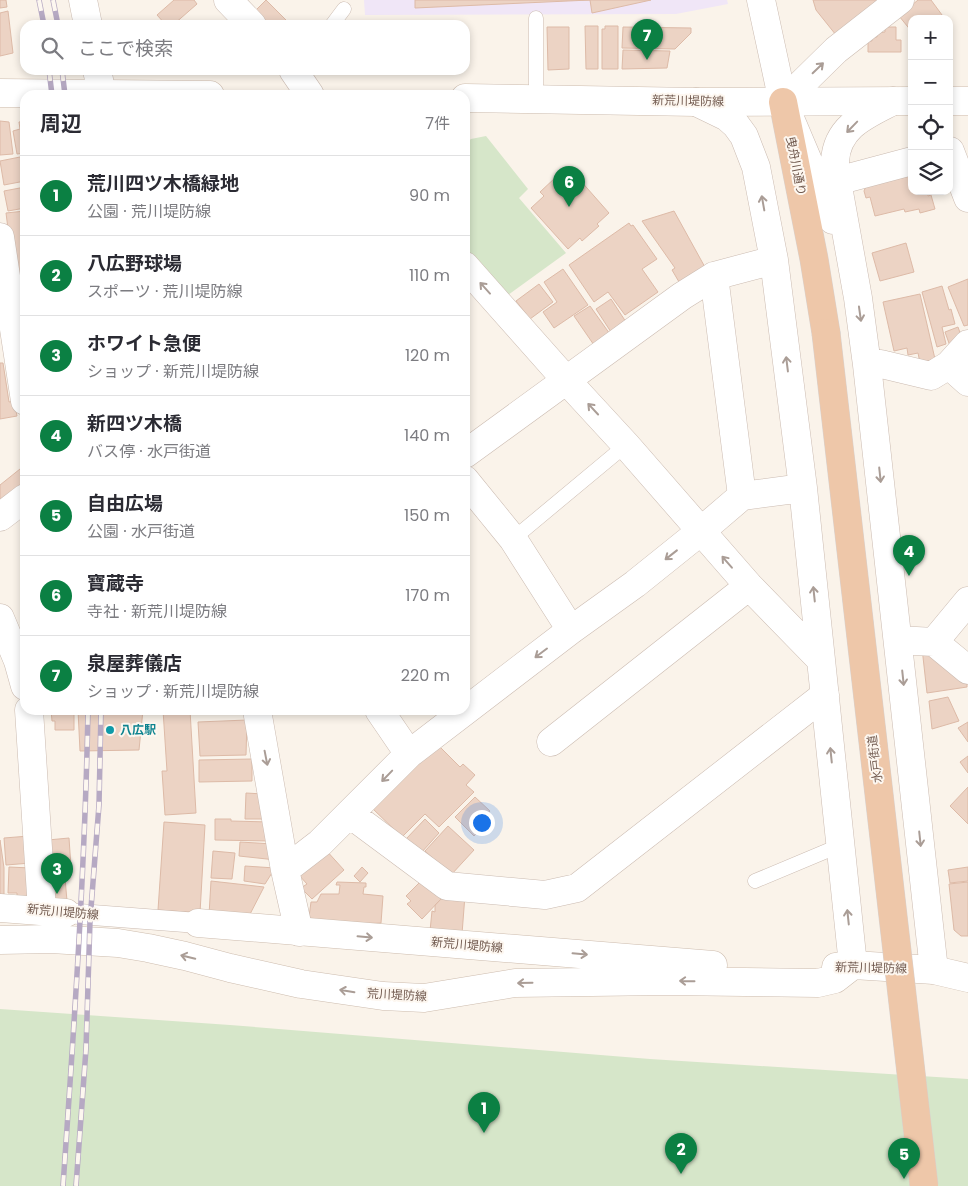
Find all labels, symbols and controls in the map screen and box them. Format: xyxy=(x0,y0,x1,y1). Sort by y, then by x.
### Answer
map controls xyxy=(908,15,953,195)
button: + xyxy=(908,15,953,60)
pin: 7 xyxy=(631,19,663,60)
search box xyxy=(20,20,470,75)
icon: search xyxy=(38,34,66,62)
text: ここで検索 xyxy=(78,35,173,62)
button: − xyxy=(908,60,953,105)
one-way arrow xyxy=(812,62,824,74)
street label: 新荒川堤防線 xyxy=(652,91,724,110)
button: locate xyxy=(908,105,953,150)
text: 周辺 xyxy=(40,109,82,138)
text: 7件 xyxy=(425,112,450,135)
one-way arrow xyxy=(846,120,858,133)
street label: 曳舟川通り xyxy=(782,135,811,197)
button: layers xyxy=(908,150,953,195)
pin: 6 xyxy=(553,166,585,207)
text: 荒川四ツ木橋緑地 xyxy=(87,170,239,197)
text: 1 xyxy=(53,184,59,207)
text: 90 m xyxy=(409,184,450,207)
one-way arrow xyxy=(758,196,767,212)
text: 公園 · 荒川堤防線 xyxy=(87,200,211,223)
text: 八広野球場 xyxy=(87,250,182,277)
text: 2 xyxy=(51,264,61,287)
text: 110 m xyxy=(409,264,450,287)
text: スポーツ · 荒川堤防線 xyxy=(87,280,243,303)
one-way arrow xyxy=(479,282,491,295)
one-way arrow xyxy=(855,305,865,321)
text: ホワイト急便 xyxy=(87,330,201,357)
text: 3 xyxy=(51,344,61,367)
text: 120 m xyxy=(405,344,450,367)
one-way arrow xyxy=(782,356,792,372)
text: ショップ · 新荒川堤防線 xyxy=(87,360,259,383)
one-way arrow xyxy=(587,403,599,416)
text: 新四ツ木橋 xyxy=(87,410,182,437)
text: 4 xyxy=(51,424,61,447)
text: 140 m xyxy=(404,424,450,447)
text: バス停 · 水戸街道 xyxy=(87,440,211,463)
one-way arrow xyxy=(875,467,885,483)
text: 自由広場 xyxy=(87,490,163,517)
text: 5 xyxy=(51,504,61,527)
text: 150 m xyxy=(404,504,450,527)
text: 公園 · 水戸街道 xyxy=(87,520,195,543)
pin: 4 xyxy=(893,535,925,576)
one-way arrow xyxy=(665,550,678,561)
one-way arrow xyxy=(722,555,733,568)
text: 寶蔵寺 xyxy=(87,570,144,597)
text: 6 xyxy=(51,584,61,607)
text: 170 m xyxy=(405,584,450,607)
one-way arrow xyxy=(809,586,819,602)
text: 寺社 · 新荒川堤防線 xyxy=(87,600,227,623)
one-way arrow xyxy=(535,647,548,658)
text: 泉屋葬儀店 xyxy=(87,650,182,677)
text: 7 xyxy=(52,664,60,687)
text: 220 m xyxy=(401,664,450,687)
one-way arrow xyxy=(898,669,907,685)
text: ショップ · 新荒川堤防線 xyxy=(87,680,259,703)
place label: 八広駅 xyxy=(120,721,156,738)
marker: 八広駅 xyxy=(104,724,116,736)
street label: 水戸街道 xyxy=(863,734,886,784)
one-way arrow xyxy=(826,747,836,763)
one-way arrow xyxy=(261,749,271,765)
one-way arrow xyxy=(381,770,393,782)
your location xyxy=(469,810,495,836)
one-way arrow xyxy=(915,831,925,847)
pin: 3 xyxy=(41,853,73,894)
street label: 新荒川堤防線 xyxy=(26,900,100,923)
one-way arrow xyxy=(843,909,853,925)
one-way arrow xyxy=(357,932,373,942)
street label: 新荒川堤防線 xyxy=(430,933,504,956)
one-way arrow xyxy=(571,949,587,959)
one-way arrow xyxy=(180,951,196,961)
street label: 新荒川堤防線 xyxy=(835,958,907,977)
one-way arrow xyxy=(680,976,696,986)
one-way arrow xyxy=(517,978,534,988)
street label: 荒川堤防線 xyxy=(367,984,427,1005)
one-way arrow xyxy=(339,985,355,995)
pin: 1 xyxy=(468,1092,500,1133)
pin: 2 xyxy=(665,1133,697,1174)
pin: 5 xyxy=(888,1138,920,1179)

